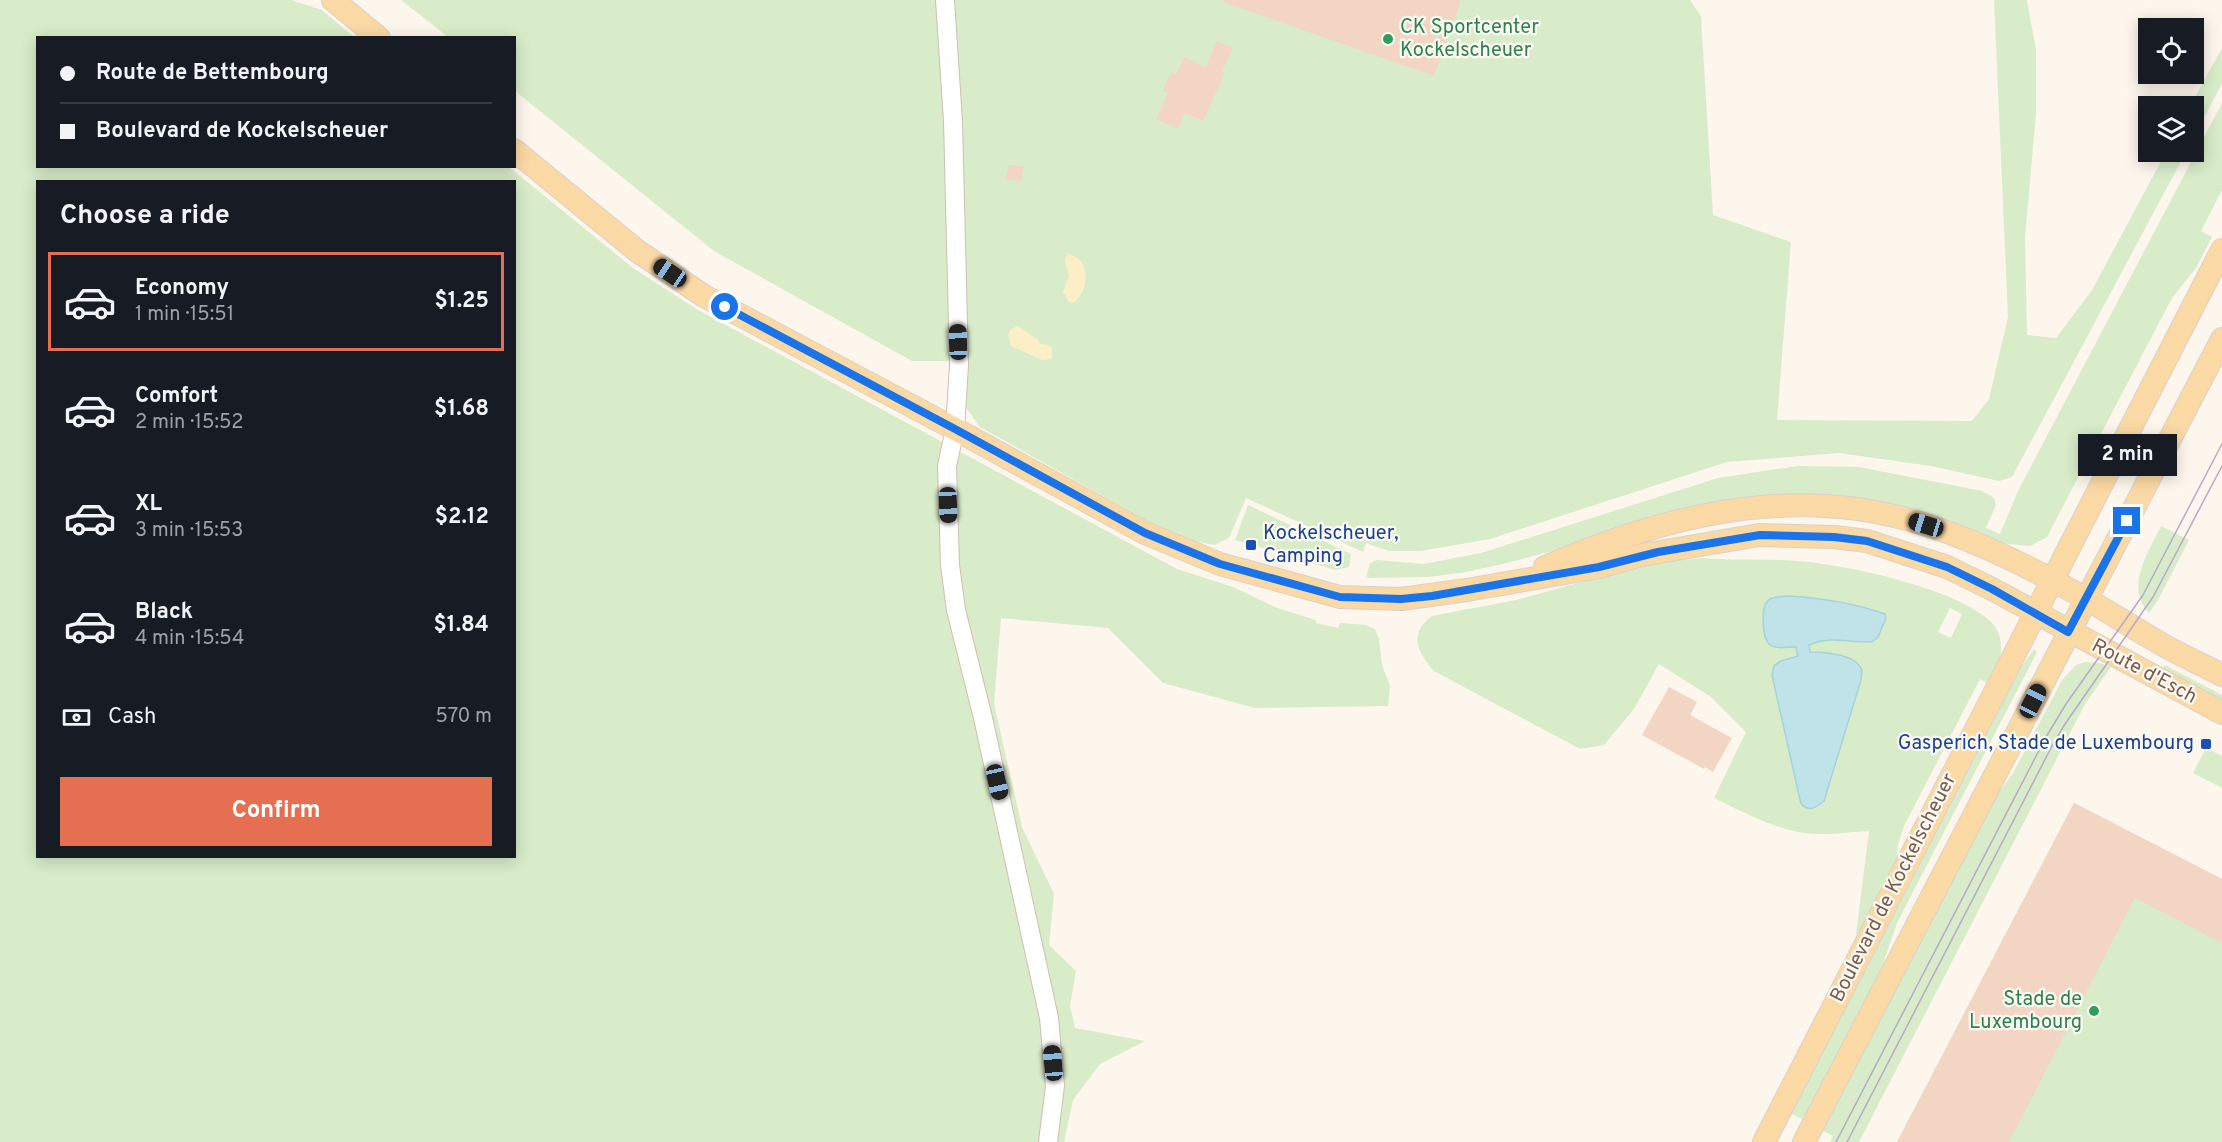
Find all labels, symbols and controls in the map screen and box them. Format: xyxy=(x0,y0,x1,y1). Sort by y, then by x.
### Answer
place label: CK Sportcenter Kockelscheuer xyxy=(1400,15,1539,64)
map controls xyxy=(2138,18,2204,162)
button: locate xyxy=(2138,18,2204,84)
marker: CK Sportcenter Kockelscheuer xyxy=(1381,32,1395,46)
text: Route de Bettembourg xyxy=(96,60,329,87)
button: layers xyxy=(2138,96,2204,162)
text: Boulevard de Kockelscheuer xyxy=(96,118,388,145)
text: Choose a ride xyxy=(60,199,230,233)
car xyxy=(650,255,690,291)
icon: car xyxy=(63,275,117,329)
text: Economy xyxy=(135,275,229,302)
text: $1.25 xyxy=(435,288,489,315)
route start xyxy=(711,293,738,320)
text: 1 min · 15:51 xyxy=(135,302,234,328)
car xyxy=(948,324,968,360)
icon: car xyxy=(63,383,117,437)
text: Comfort xyxy=(135,383,218,410)
text: $1.68 xyxy=(434,396,489,423)
text: 2 min · 15:52 xyxy=(135,410,244,436)
callout: 2 min xyxy=(2078,434,2176,476)
text: 2 min xyxy=(2101,442,2154,468)
car xyxy=(938,487,958,523)
icon: car xyxy=(63,491,117,545)
text: XL xyxy=(135,491,162,518)
text: $2.12 xyxy=(435,504,489,531)
route end xyxy=(2113,507,2140,534)
car xyxy=(1906,511,1946,539)
text: 3 min · 15:53 xyxy=(135,518,243,544)
place label: Kockelscheuer, Camping xyxy=(1263,521,1399,570)
marker: Kockelscheuer, Camping xyxy=(1244,538,1258,552)
icon: car xyxy=(63,599,117,653)
text: Black xyxy=(135,599,193,626)
text: $1.84 xyxy=(433,612,489,639)
text: 4 min · 15:54 xyxy=(135,626,244,652)
street label: Route d'Esch xyxy=(2087,633,2201,711)
car xyxy=(2017,681,2049,721)
icon: cash xyxy=(60,701,93,734)
text: Cash xyxy=(108,704,157,731)
text: 570 m xyxy=(435,704,492,730)
place label: Gasperich, Stade de Luxembourg xyxy=(1898,731,2194,757)
marker: Gasperich, Stade de Luxembourg xyxy=(2199,737,2213,751)
car xyxy=(984,762,1010,802)
street label: Boulevard de Kockelscheuer xyxy=(1825,769,1963,1007)
button: Confirm xyxy=(60,777,492,846)
place label: Stade de Luxembourg xyxy=(1969,987,2082,1036)
marker: Stade de Luxembourg xyxy=(2087,1004,2101,1018)
car xyxy=(1042,1044,1064,1082)

